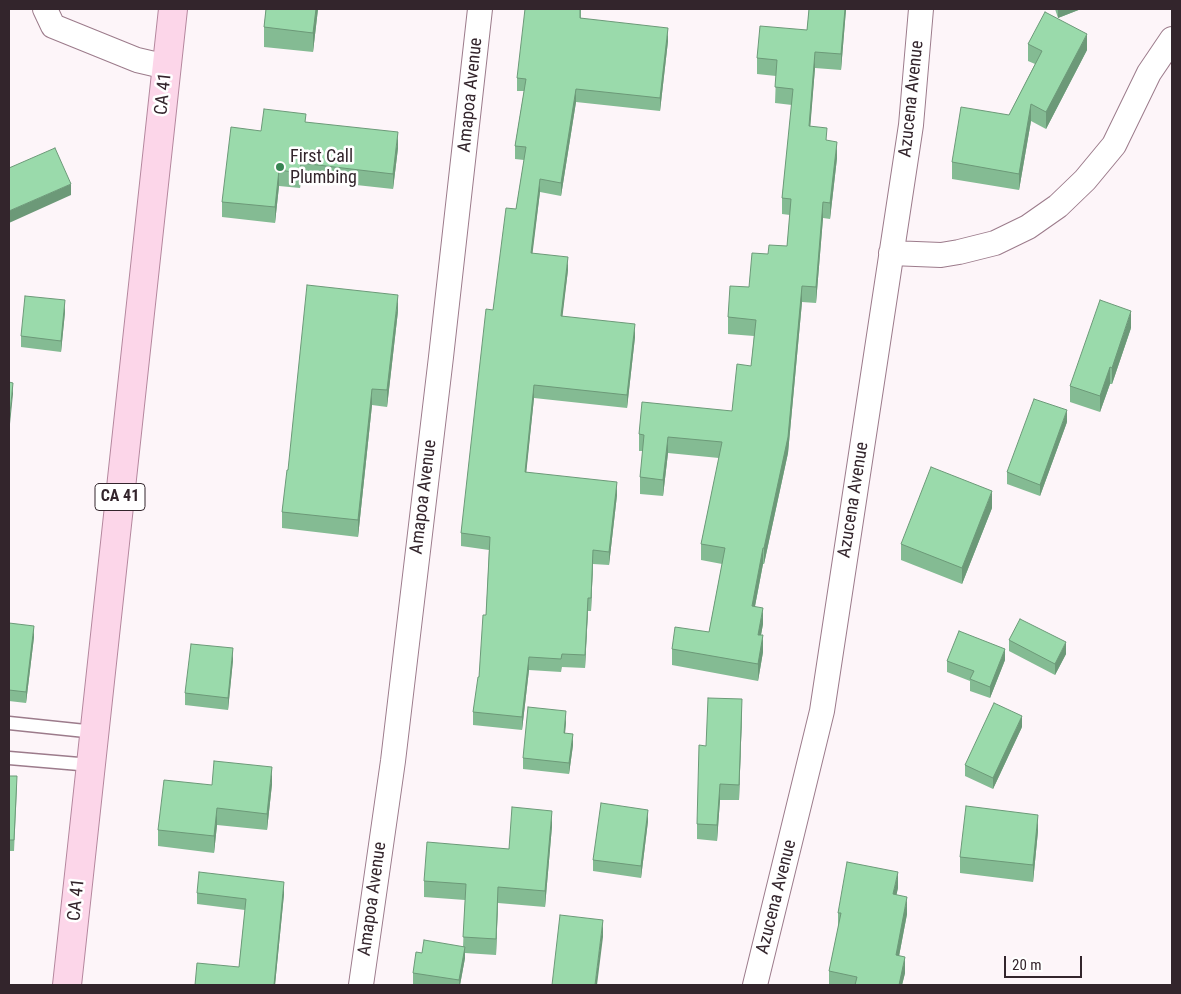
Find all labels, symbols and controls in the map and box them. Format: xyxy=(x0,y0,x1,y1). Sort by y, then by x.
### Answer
street label: Amapoa Avenue xyxy=(454,37,488,153)
street label: Azucena Avenue xyxy=(895,40,929,158)
street label: CA 41 xyxy=(151,72,177,116)
place label: First Call Plumbing xyxy=(290,146,357,188)
marker: First Call Plumbing xyxy=(274,161,286,173)
street label: Amapoa Avenue xyxy=(406,439,442,555)
street label: Azucena Avenue xyxy=(834,440,874,560)
road number: CA 41 xyxy=(95,484,145,511)
street label: Azucena Avenue xyxy=(752,838,802,956)
street label: Amapoa Avenue xyxy=(354,841,392,957)
street label: CA 41 xyxy=(64,878,90,922)
scale bar xyxy=(1006,946,1084,978)
text: 20 m xyxy=(1012,956,1042,974)

